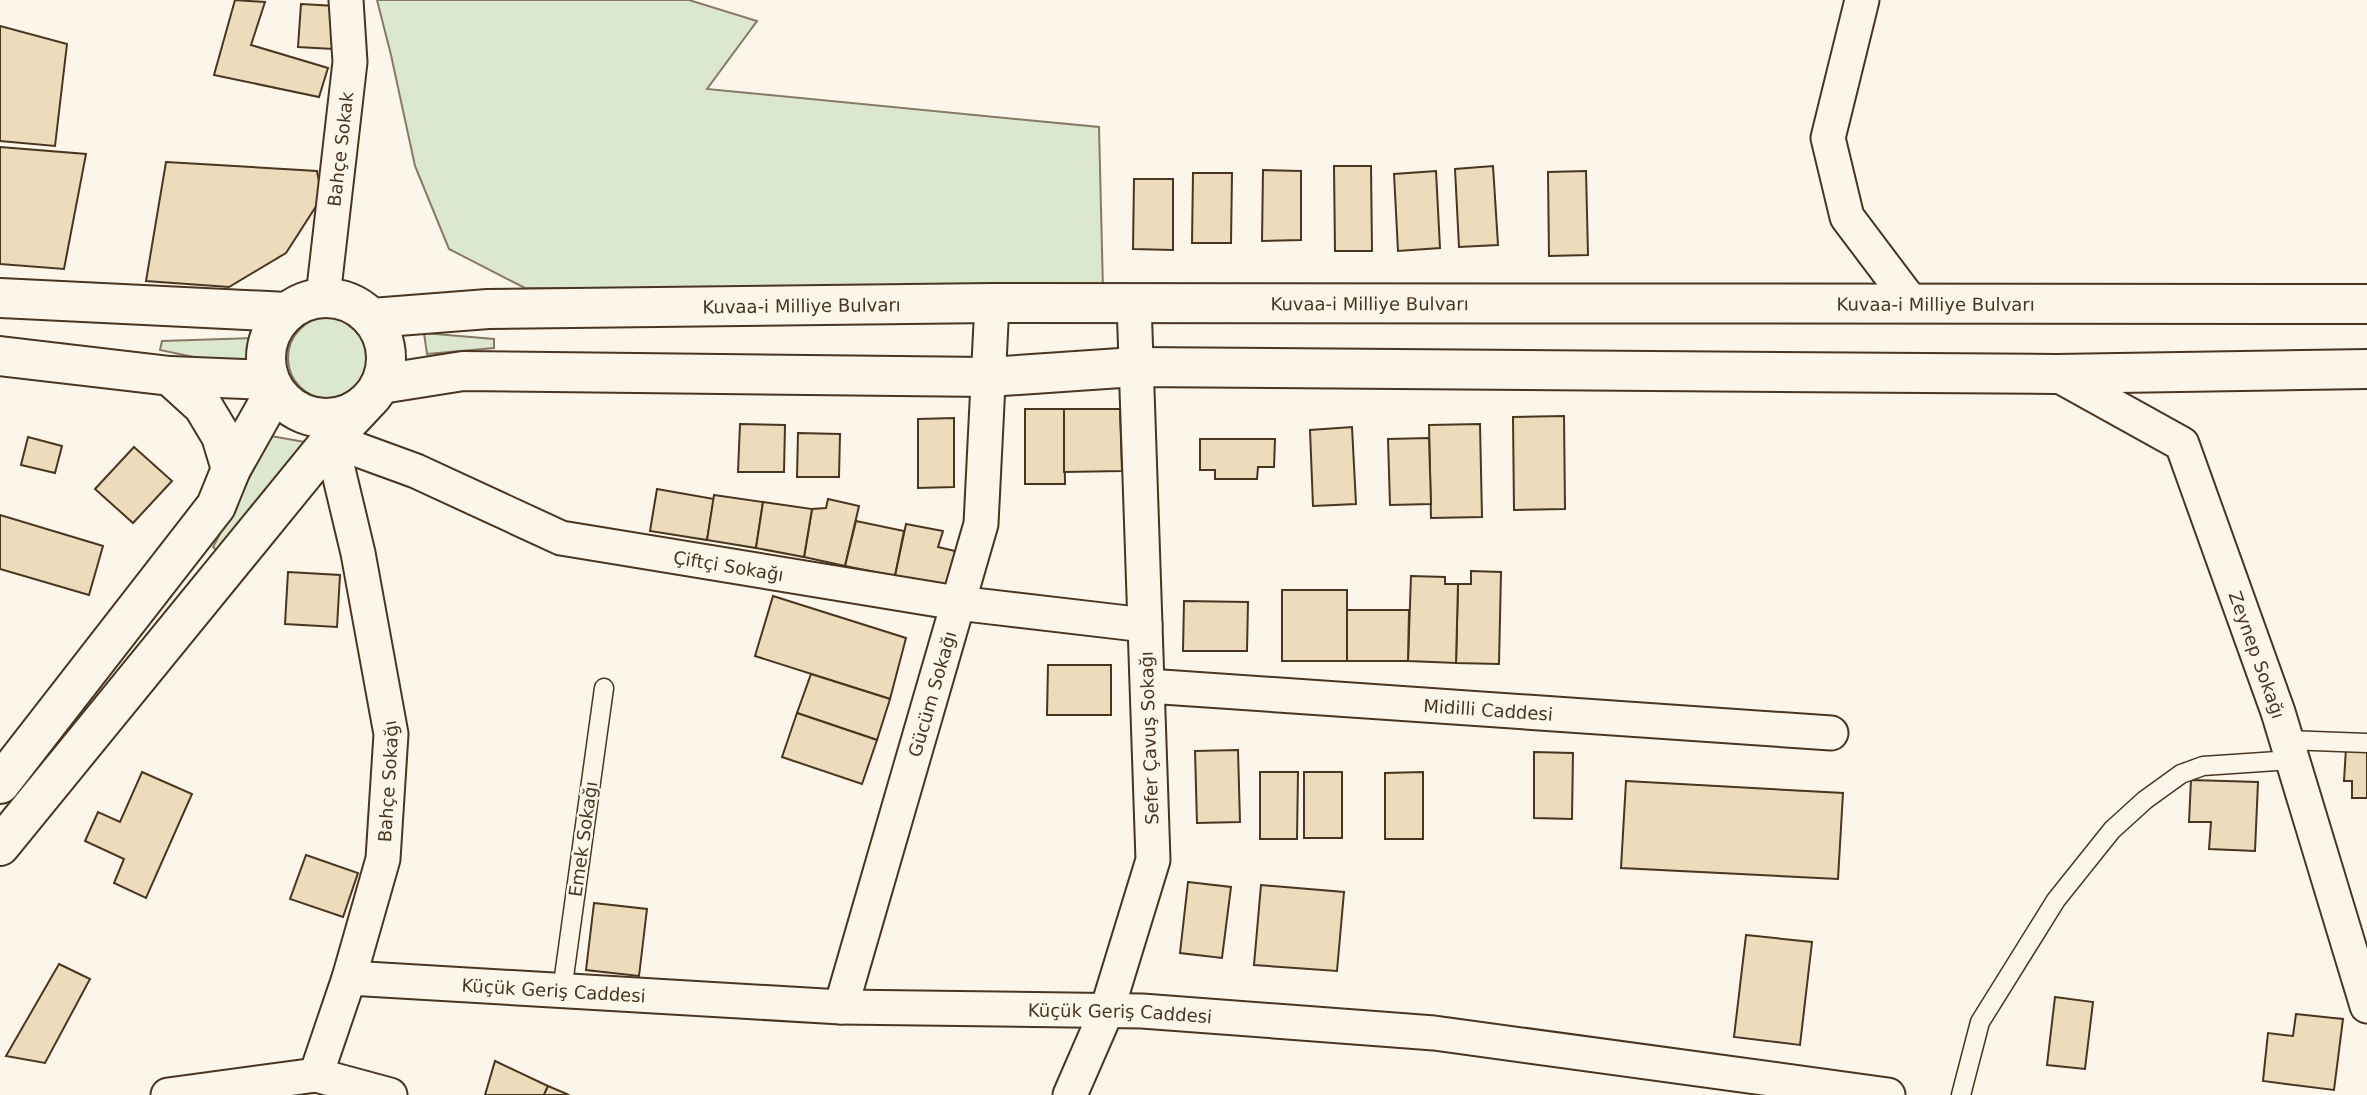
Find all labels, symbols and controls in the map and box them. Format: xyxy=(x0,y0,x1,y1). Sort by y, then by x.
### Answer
street label: Bahçe Sokak xyxy=(323,90,357,208)
street label: Kuvaa-i Milliye Bulvarı xyxy=(1270,293,1469,314)
street label: Kuvaa-i Milliye Bulvarı xyxy=(1836,293,2035,314)
street label: Kuvaa-i Milliye Bulvarı xyxy=(702,294,901,317)
street label: Çiftçi Sokağı xyxy=(672,546,785,585)
street label: Zeynep Sokağı xyxy=(2225,588,2290,721)
street label: Gücüm Sokağı xyxy=(904,629,960,759)
street label: Sefer Çavuş Sokağı xyxy=(1135,651,1163,825)
street label: Midilli Caddesi xyxy=(1423,694,1554,724)
street label: Bahçe Sokağı xyxy=(374,719,402,843)
street label: Emek Sokağı xyxy=(565,780,601,898)
street label: Küçük Geriş Caddesi xyxy=(461,974,646,1006)
street label: Küçük Geriş Caddesi xyxy=(1028,999,1213,1027)

